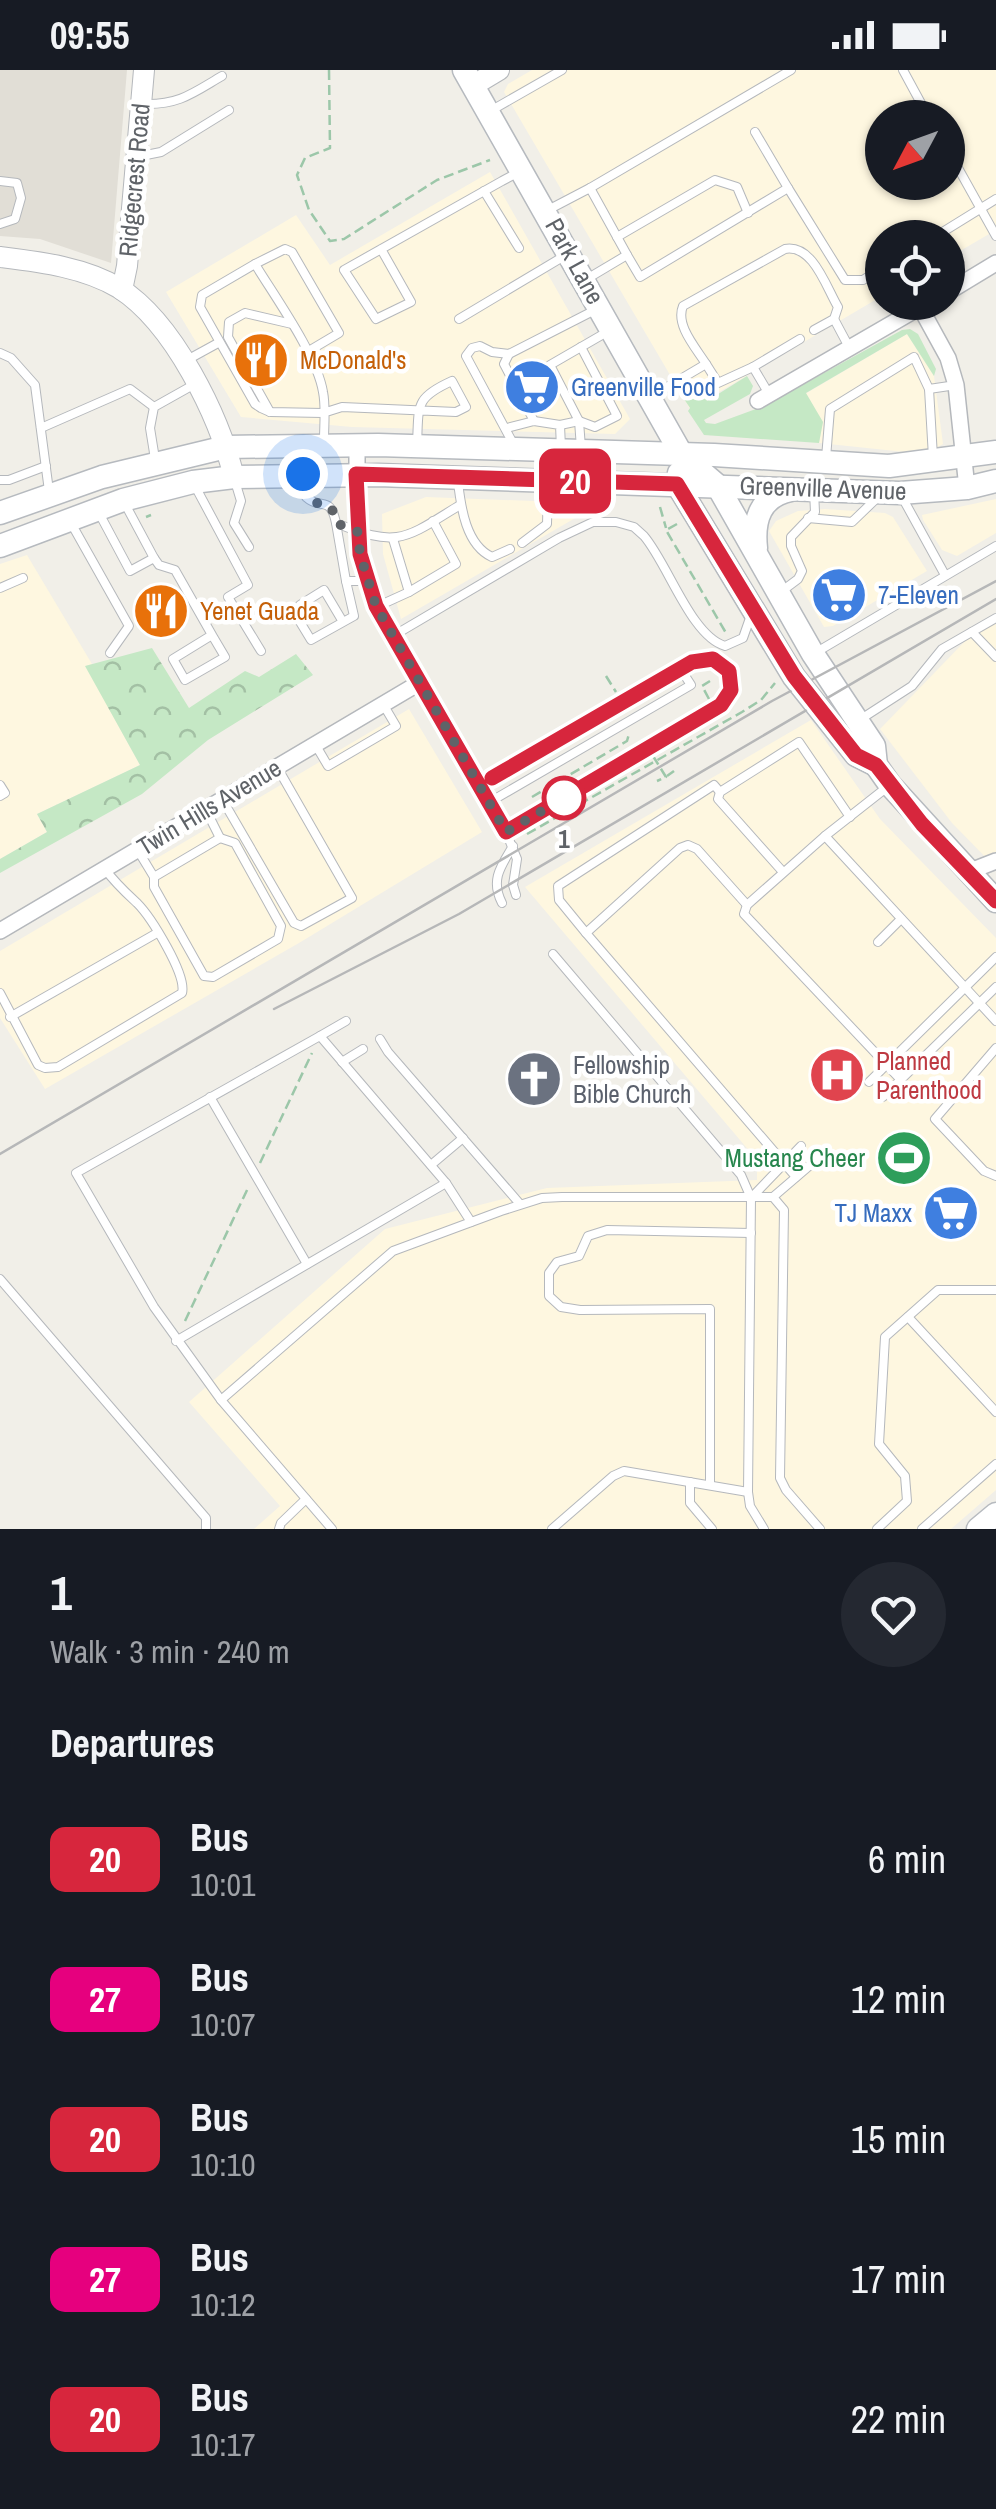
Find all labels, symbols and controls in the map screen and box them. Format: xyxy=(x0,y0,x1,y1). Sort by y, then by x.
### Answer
text: 09:55 xyxy=(50,10,130,61)
north arrow xyxy=(865,100,965,200)
map controls xyxy=(865,100,965,320)
street label: Ridgecrest Road xyxy=(110,102,158,258)
street label: Park Lane xyxy=(537,212,613,310)
button: locate xyxy=(865,220,965,320)
restaurant icon: McDonald's xyxy=(231,330,291,390)
place label: McDonald's xyxy=(300,343,406,377)
supermarket icon: Greenville Food xyxy=(502,357,562,417)
place label: Greenville Food xyxy=(571,370,716,404)
line badge: 20 xyxy=(530,448,620,514)
your location xyxy=(278,449,328,499)
text: 20 xyxy=(559,458,591,505)
street label: Greenville Avenue xyxy=(739,468,907,508)
supermarket icon: 7-Eleven xyxy=(809,565,869,625)
place label: 7-Eleven xyxy=(878,578,959,612)
restaurant icon: Yenet Guada xyxy=(131,581,191,641)
place label: Yenet Guada xyxy=(200,594,320,628)
street label: Twin Hills Avenue xyxy=(131,751,287,863)
marker: 1 xyxy=(543,777,585,819)
place label: 1 xyxy=(558,822,570,856)
place label: Planned Parenthood xyxy=(876,1044,982,1107)
hospital icon: Planned Parenthood xyxy=(807,1045,867,1105)
place label: Fellowship Bible Church xyxy=(573,1048,692,1111)
church icon: Fellowship Bible Church xyxy=(504,1049,564,1109)
sports icon: Mustang Cheer xyxy=(874,1128,934,1188)
place label: Mustang Cheer xyxy=(725,1141,865,1175)
supermarket icon: TJ Maxx xyxy=(921,1183,981,1243)
place label: TJ Maxx xyxy=(835,1196,913,1230)
text: 1 xyxy=(50,1560,72,1625)
button: heart xyxy=(841,1562,946,1667)
text: Walk · 3 min · 240 m xyxy=(50,1630,290,1673)
text: Departures xyxy=(50,1718,215,1769)
text: Bus xyxy=(190,1812,249,1863)
text: 6 min xyxy=(868,1834,946,1885)
text: 20 xyxy=(89,1836,121,1883)
text: 10:01 xyxy=(190,1863,256,1906)
text: Bus xyxy=(190,1952,249,2003)
text: 12 min xyxy=(851,1974,946,2025)
text: 27 xyxy=(89,1976,121,2023)
text: 10:07 xyxy=(190,2003,256,2046)
text: Bus xyxy=(190,2092,249,2143)
text: 15 min xyxy=(851,2114,946,2165)
text: 20 xyxy=(89,2116,121,2163)
text: 10:10 xyxy=(190,2143,256,2186)
text: Bus xyxy=(190,2232,249,2283)
text: 17 min xyxy=(851,2254,946,2305)
text: 27 xyxy=(89,2256,121,2303)
text: 10:12 xyxy=(190,2283,256,2326)
text: Bus xyxy=(190,2372,249,2423)
text: 22 min xyxy=(851,2394,946,2445)
text: 20 xyxy=(89,2396,121,2443)
text: 10:17 xyxy=(190,2423,256,2466)

